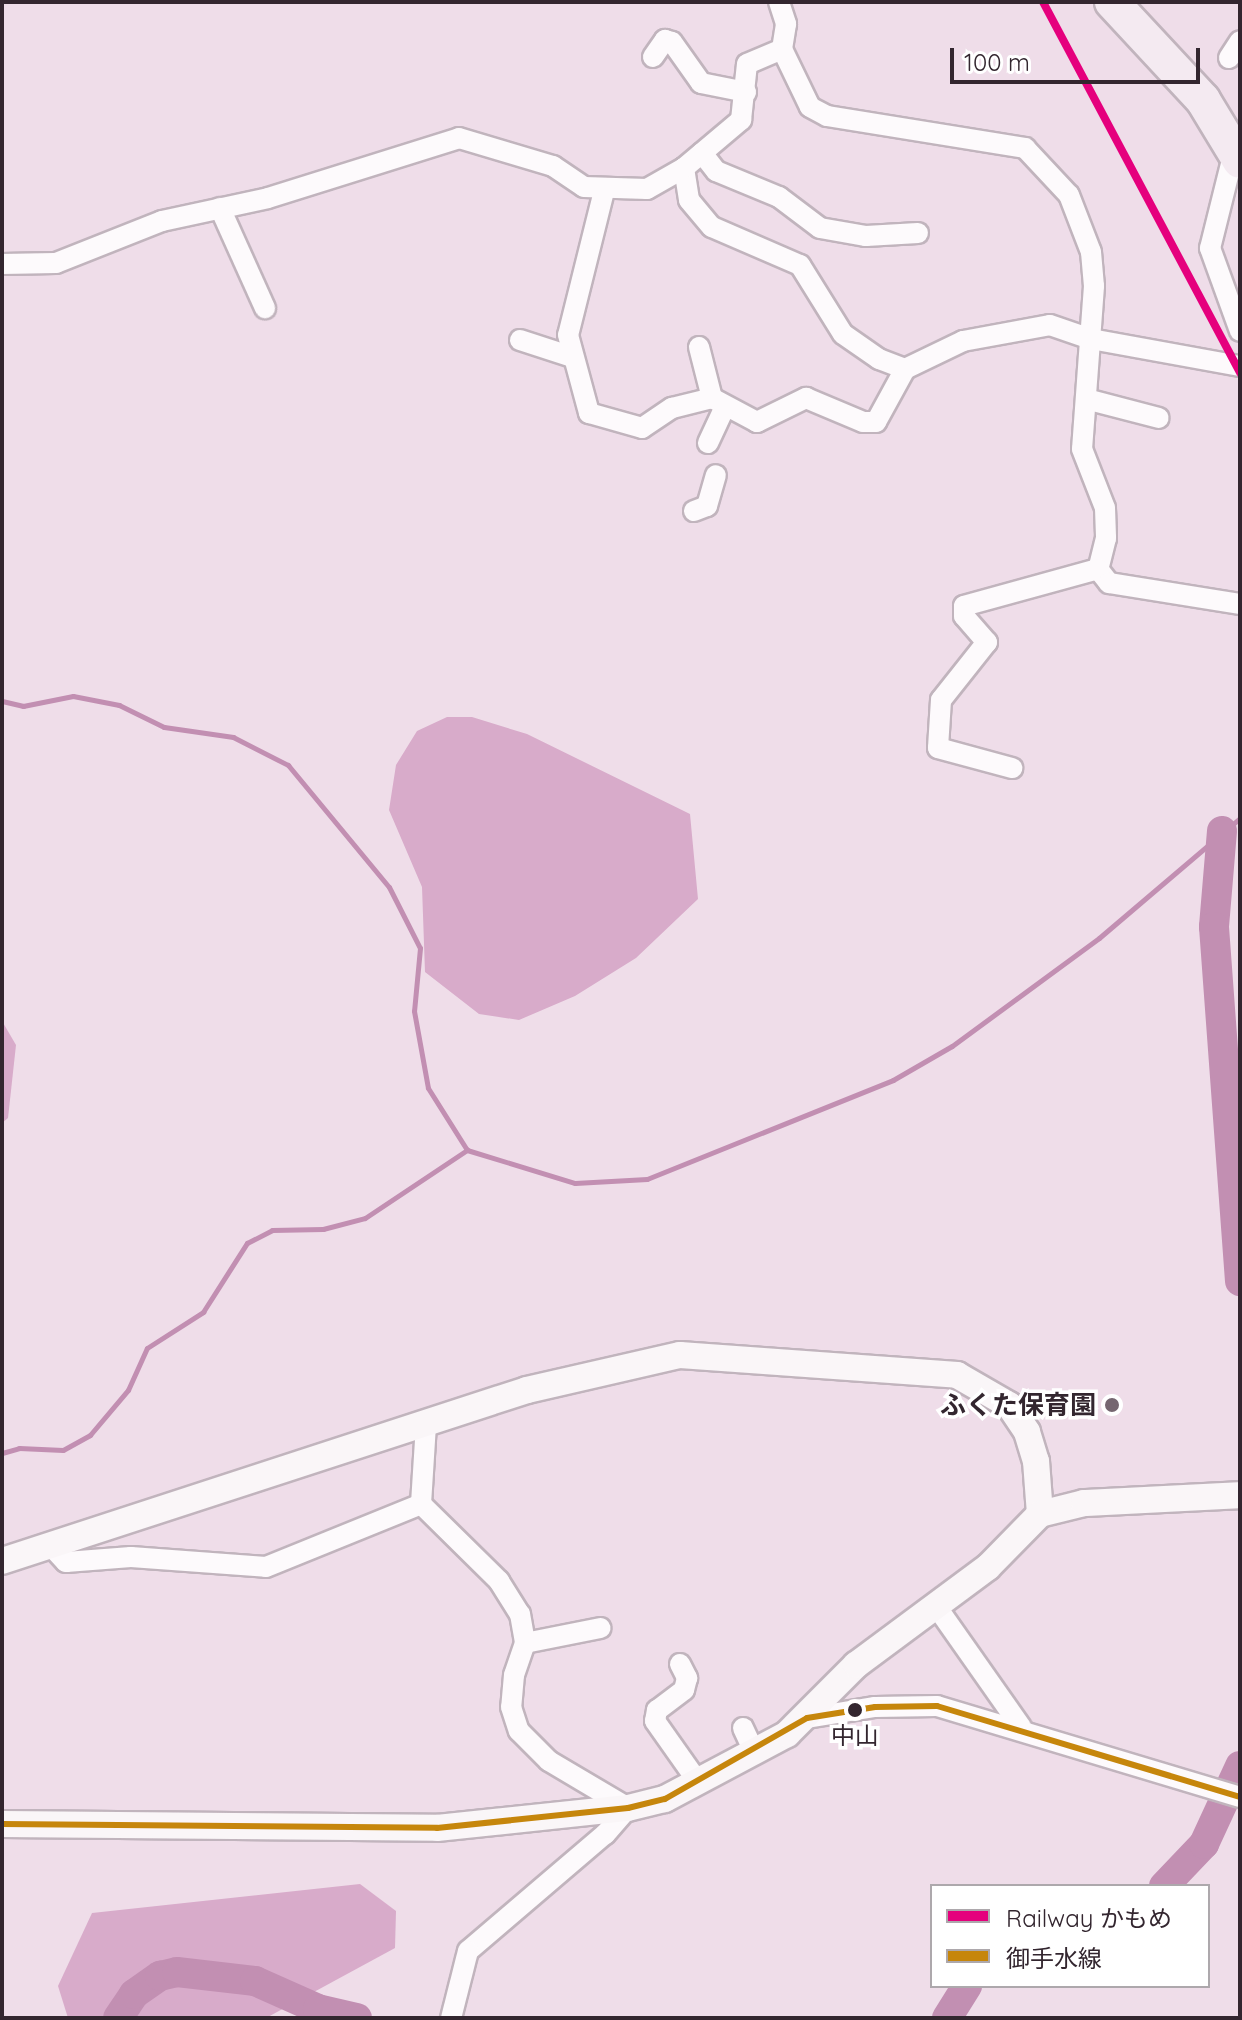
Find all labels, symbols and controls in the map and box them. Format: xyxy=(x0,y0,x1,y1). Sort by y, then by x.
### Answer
scale bar xyxy=(954,32,1204,82)
text: 100 m xyxy=(964,47,1030,77)
place label: ふくた保育園 xyxy=(940,1389,1096,1421)
marker: ふくた保育園 xyxy=(1103,1396,1121,1414)
marker: 中山 xyxy=(847,1702,863,1718)
place label: 中山 xyxy=(831,1722,879,1750)
legend xyxy=(930,1884,1210,1988)
text: Railway かもめ xyxy=(1006,1903,1172,1933)
text: 御手水線 xyxy=(1006,1943,1102,1973)

